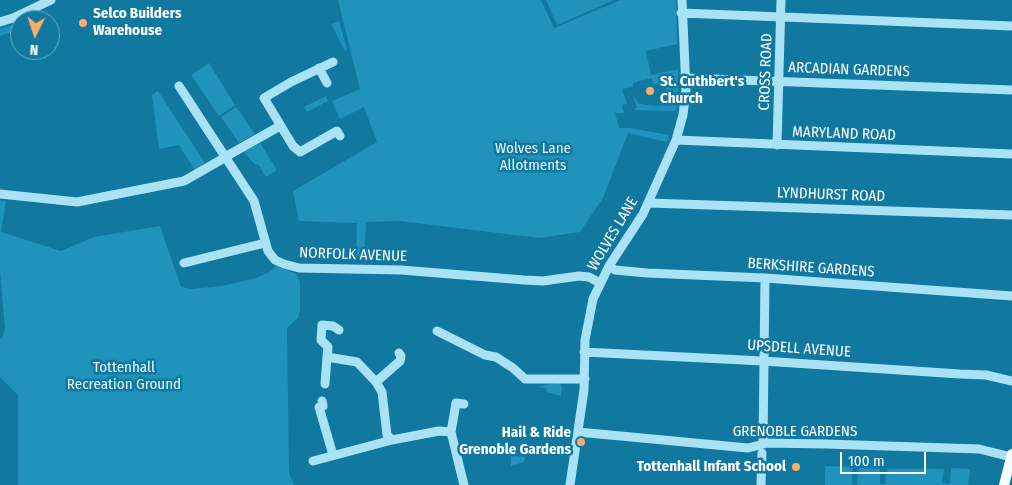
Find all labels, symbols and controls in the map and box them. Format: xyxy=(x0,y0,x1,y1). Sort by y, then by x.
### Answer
place label: Selco Builders Warehouse xyxy=(93,5,182,40)
north arrow xyxy=(10,10,60,60)
marker: Selco Builders Warehouse xyxy=(77,17,89,29)
street label: CROSS ROAD xyxy=(756,33,776,111)
text: N xyxy=(29,41,39,58)
street label: ARCADIAN GARDENS xyxy=(788,59,910,81)
place label: St. Cuthbert's Church xyxy=(660,73,744,108)
marker: St. Cuthbert's Church xyxy=(644,85,656,97)
street label: MARYLAND ROAD xyxy=(792,123,896,145)
park label: Wolves Lane Allotments xyxy=(495,140,571,175)
street label: LYNDHURST ROAD xyxy=(777,184,885,206)
street label: WOLVES LANE xyxy=(584,194,642,274)
street label: NORFOLK AVENUE xyxy=(299,244,407,266)
street label: BERKSHIRE GARDENS xyxy=(747,255,875,281)
street label: UPSDELL AVENUE xyxy=(747,336,851,362)
park label: Tottenhall Recreation Ground xyxy=(67,359,181,394)
street label: GRENOBLE GARDENS xyxy=(733,423,857,441)
place label: Hail & Ride Grenoble Gardens xyxy=(459,424,571,459)
marker: Hail & Ride Grenoble Gardens xyxy=(575,436,587,448)
scale bar xyxy=(842,442,928,474)
text: 100 m xyxy=(848,452,885,470)
place label: Tottenhall Infant School xyxy=(637,458,786,476)
marker: Tottenhall Infant School xyxy=(790,461,802,473)

